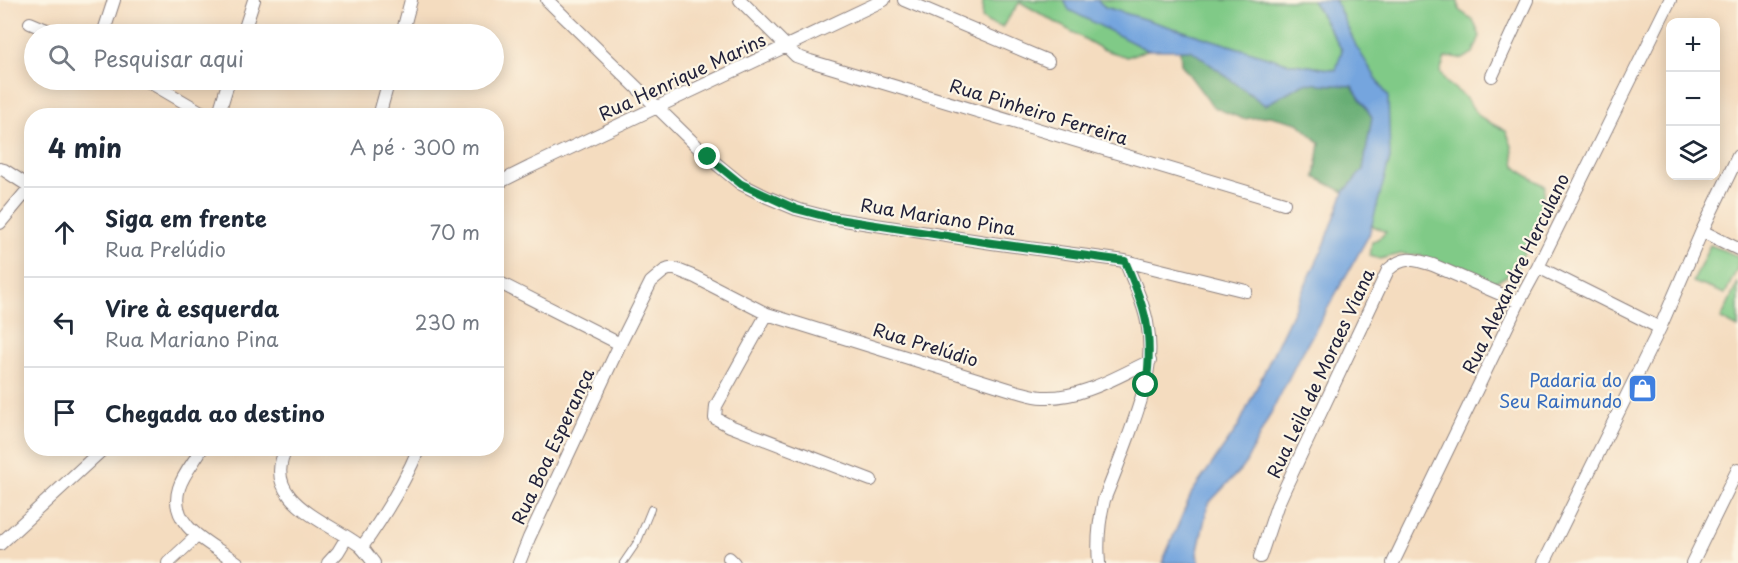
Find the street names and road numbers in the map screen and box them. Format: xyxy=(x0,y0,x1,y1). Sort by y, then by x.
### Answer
street label: Rua Henrique Marins xyxy=(594,25,770,127)
street label: Rua Pinheiro Ferreira xyxy=(947,71,1132,151)
street label: Rua Alexandre Herculano xyxy=(1455,168,1575,378)
street label: Rua Mariano Pina xyxy=(859,190,1018,242)
street label: Rua Leila de Moraes Viana xyxy=(1259,263,1381,482)
street label: Rua Prelúdio xyxy=(870,315,982,373)
street label: Rua Boa Esperança xyxy=(504,363,600,529)

